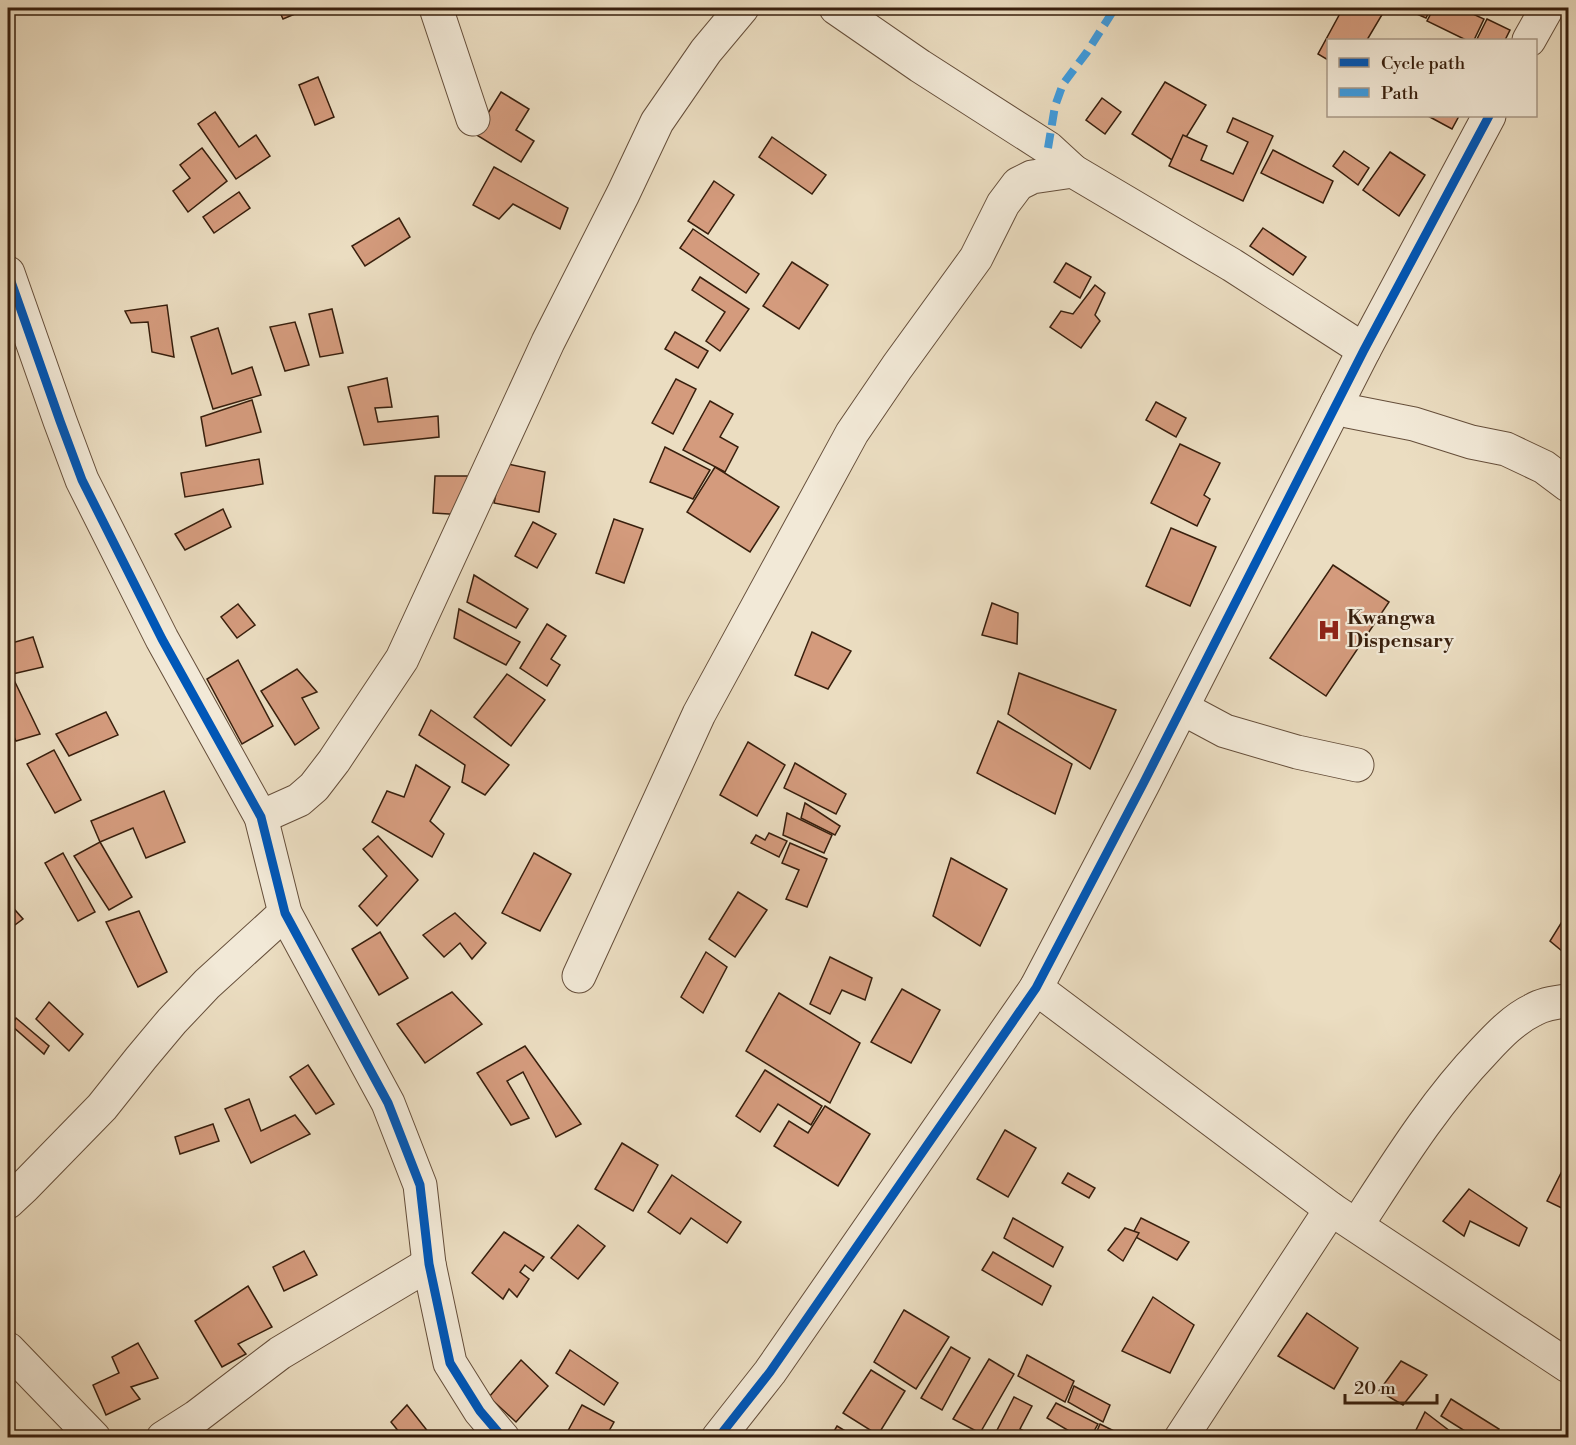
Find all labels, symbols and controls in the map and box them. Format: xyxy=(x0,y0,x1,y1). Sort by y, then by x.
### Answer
legend xyxy=(1327,39,1537,117)
text: Cycle path xyxy=(1381,52,1465,75)
text: Path xyxy=(1381,82,1419,105)
place label: Kwangwa Dispensary xyxy=(1347,606,1455,654)
hospital icon: Kwangwa Dispensary xyxy=(1316,617,1342,643)
scale bar xyxy=(1345,1367,1436,1405)
text: 20 m xyxy=(1354,1377,1396,1400)

